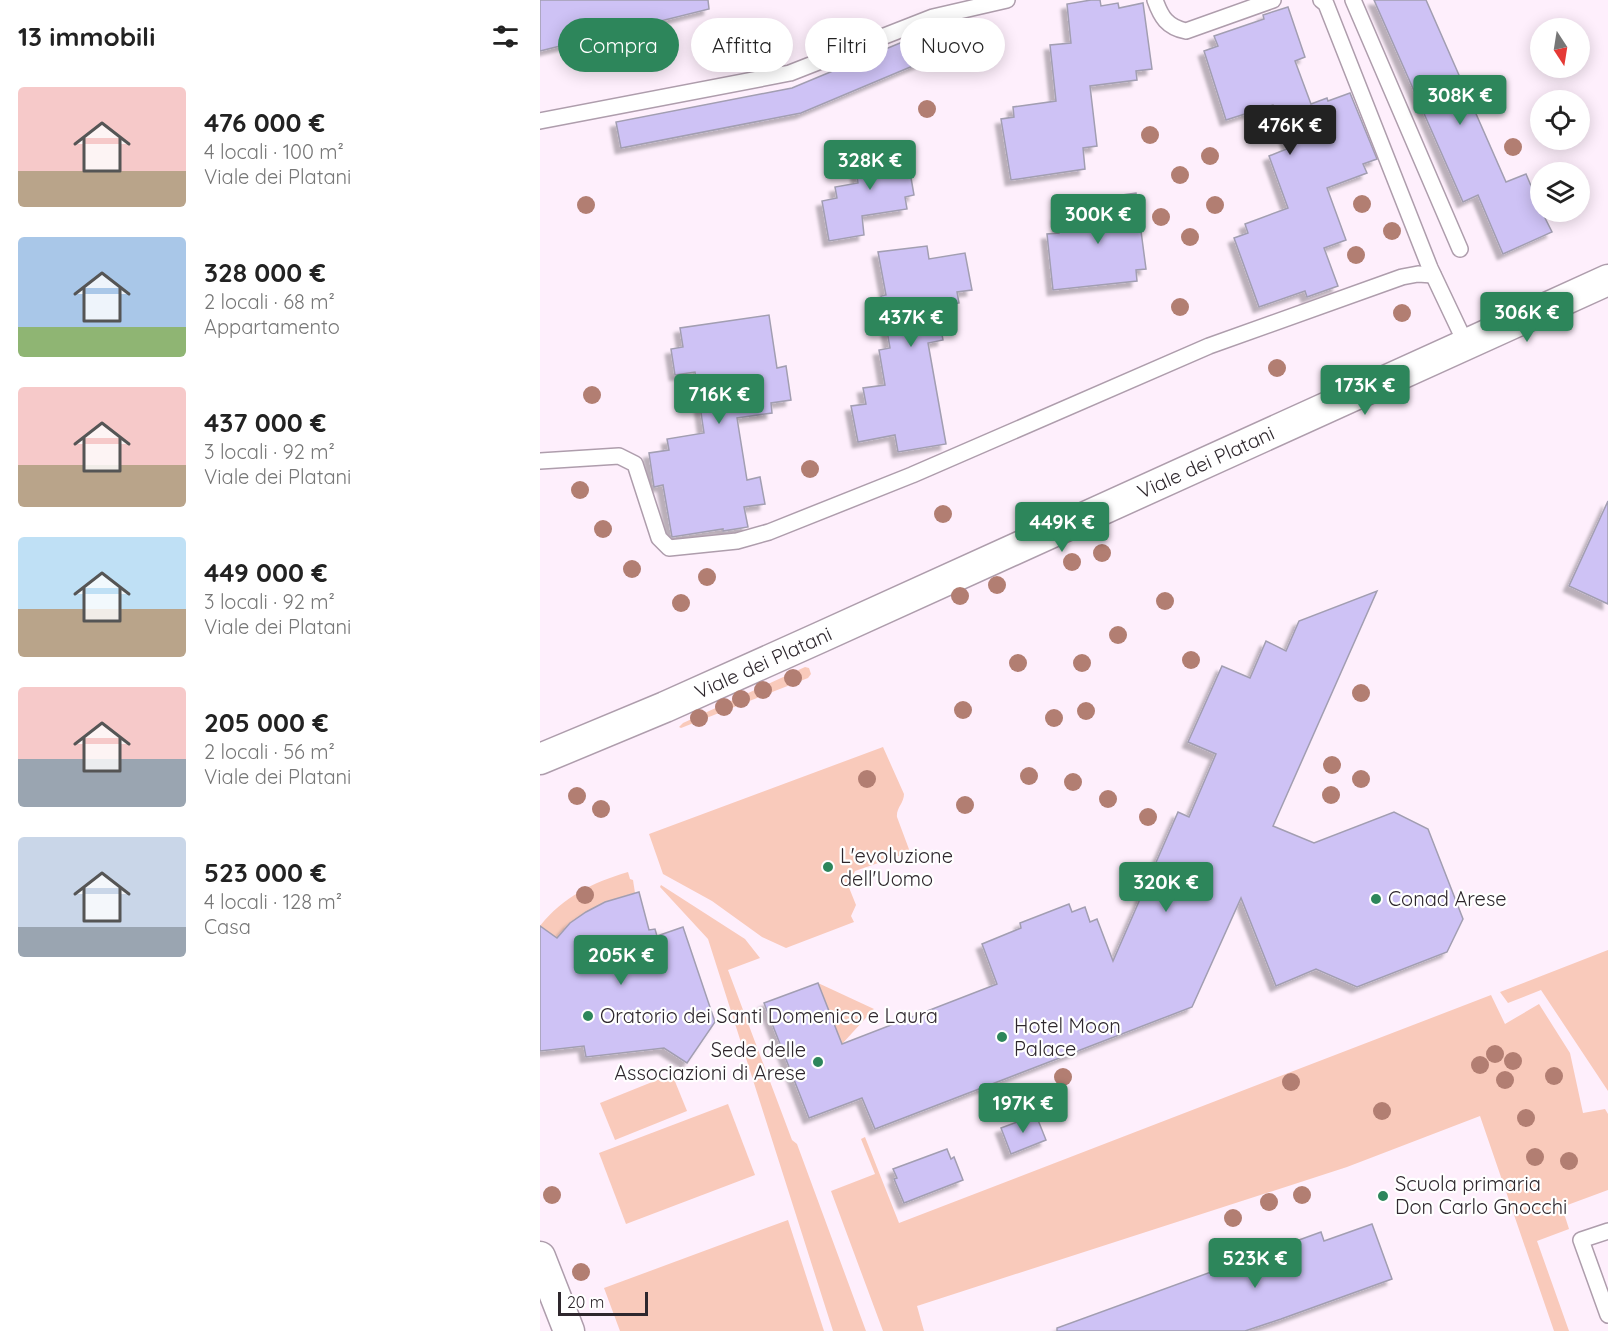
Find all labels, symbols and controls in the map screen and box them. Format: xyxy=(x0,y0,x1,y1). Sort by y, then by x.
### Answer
chip: Compra xyxy=(558,18,679,72)
chip: Affitta xyxy=(691,18,793,72)
chip: Filtri xyxy=(805,18,888,72)
chip: Nuovo xyxy=(900,18,1005,72)
north arrow xyxy=(1530,18,1590,78)
map controls xyxy=(1530,18,1590,222)
text: 13 immobili xyxy=(18,20,155,53)
icon: filters xyxy=(489,20,522,53)
pin: 308K € xyxy=(1411,75,1509,126)
text: 308K € xyxy=(1427,82,1493,107)
button: locate xyxy=(1530,90,1590,150)
pin: 476K € xyxy=(1241,105,1339,156)
text: 476 000 € xyxy=(204,106,325,139)
icon: home xyxy=(66,111,138,183)
text: 476K € xyxy=(1258,112,1322,137)
text: 4 locali · 100 m² xyxy=(204,139,344,164)
pin: 328K € xyxy=(821,140,919,191)
text: 328K € xyxy=(838,147,902,172)
button: layers xyxy=(1530,162,1590,222)
text: Viale dei Platani xyxy=(204,164,351,189)
pin: 300K € xyxy=(1049,194,1147,245)
text: 300K € xyxy=(1065,201,1131,226)
text: 328 000 € xyxy=(204,256,326,289)
icon: home xyxy=(66,261,138,333)
text: 2 locali · 68 m² xyxy=(204,289,335,314)
pin: 306K € xyxy=(1478,292,1576,343)
pin: 437K € xyxy=(862,297,960,348)
text: 306K € xyxy=(1494,299,1560,324)
text: 437K € xyxy=(879,304,943,329)
text: Appartamento xyxy=(204,314,340,339)
pin: 173K € xyxy=(1316,365,1414,416)
text: 173K € xyxy=(1335,372,1395,397)
pin: 716K € xyxy=(670,374,768,425)
text: 716K € xyxy=(688,381,750,406)
text: 437 000 € xyxy=(204,406,326,439)
icon: home xyxy=(66,411,138,483)
street label: Viale dei Platani xyxy=(1133,420,1278,504)
text: 3 locali · 92 m² xyxy=(204,439,335,464)
text: Viale dei Platani xyxy=(204,464,351,489)
pin: 449K € xyxy=(1013,502,1111,553)
text: 449K € xyxy=(1029,509,1095,534)
text: 449 000 € xyxy=(204,556,328,589)
icon: home xyxy=(66,561,138,633)
text: 3 locali · 92 m² xyxy=(204,589,335,614)
text: Viale dei Platani xyxy=(204,614,351,639)
street label: Viale dei Platani xyxy=(691,621,835,704)
text: 205 000 € xyxy=(204,706,329,739)
icon: home xyxy=(66,711,138,783)
text: 2 locali · 56 m² xyxy=(204,739,335,764)
text: Viale dei Platani xyxy=(204,764,351,789)
place label: L'evoluzione dell'Uomo xyxy=(840,843,953,891)
text: 523 000 € xyxy=(204,856,327,889)
marker: L'evoluzione dell'Uomo xyxy=(821,860,835,874)
icon: home xyxy=(66,861,138,933)
pin: 320K € xyxy=(1117,862,1215,913)
text: 320K € xyxy=(1133,869,1199,894)
place label: Conad Arese xyxy=(1388,886,1507,911)
text: 4 locali · 128 m² xyxy=(204,889,342,914)
marker: Conad Arese xyxy=(1369,892,1383,906)
text: Casa xyxy=(204,914,251,939)
pin: 205K € xyxy=(572,935,670,986)
text: 205K € xyxy=(588,942,654,967)
place label: Oratorio dei Santi Domenico e Laura xyxy=(600,1003,938,1028)
marker: Oratorio dei Santi Domenico e Laura xyxy=(581,1009,595,1023)
place label: Hotel Moon Palace xyxy=(1014,1013,1121,1061)
marker: Hotel Moon Palace xyxy=(995,1030,1009,1044)
place label: Sede delle Associazioni di Arese xyxy=(614,1037,806,1085)
marker: Sede delle Associazioni di Arese xyxy=(811,1055,825,1069)
pin: 197K € xyxy=(974,1083,1072,1134)
text: 197K € xyxy=(993,1090,1053,1115)
place label: Scuola primaria Don Carlo Gnocchi xyxy=(1395,1171,1567,1219)
marker: Scuola primaria Don Carlo Gnocchi xyxy=(1376,1189,1390,1203)
pin: 523K € xyxy=(1206,1238,1304,1289)
text: 523K € xyxy=(1223,1245,1287,1270)
scale bar xyxy=(558,1289,648,1316)
text: 20 m xyxy=(567,1292,604,1312)

